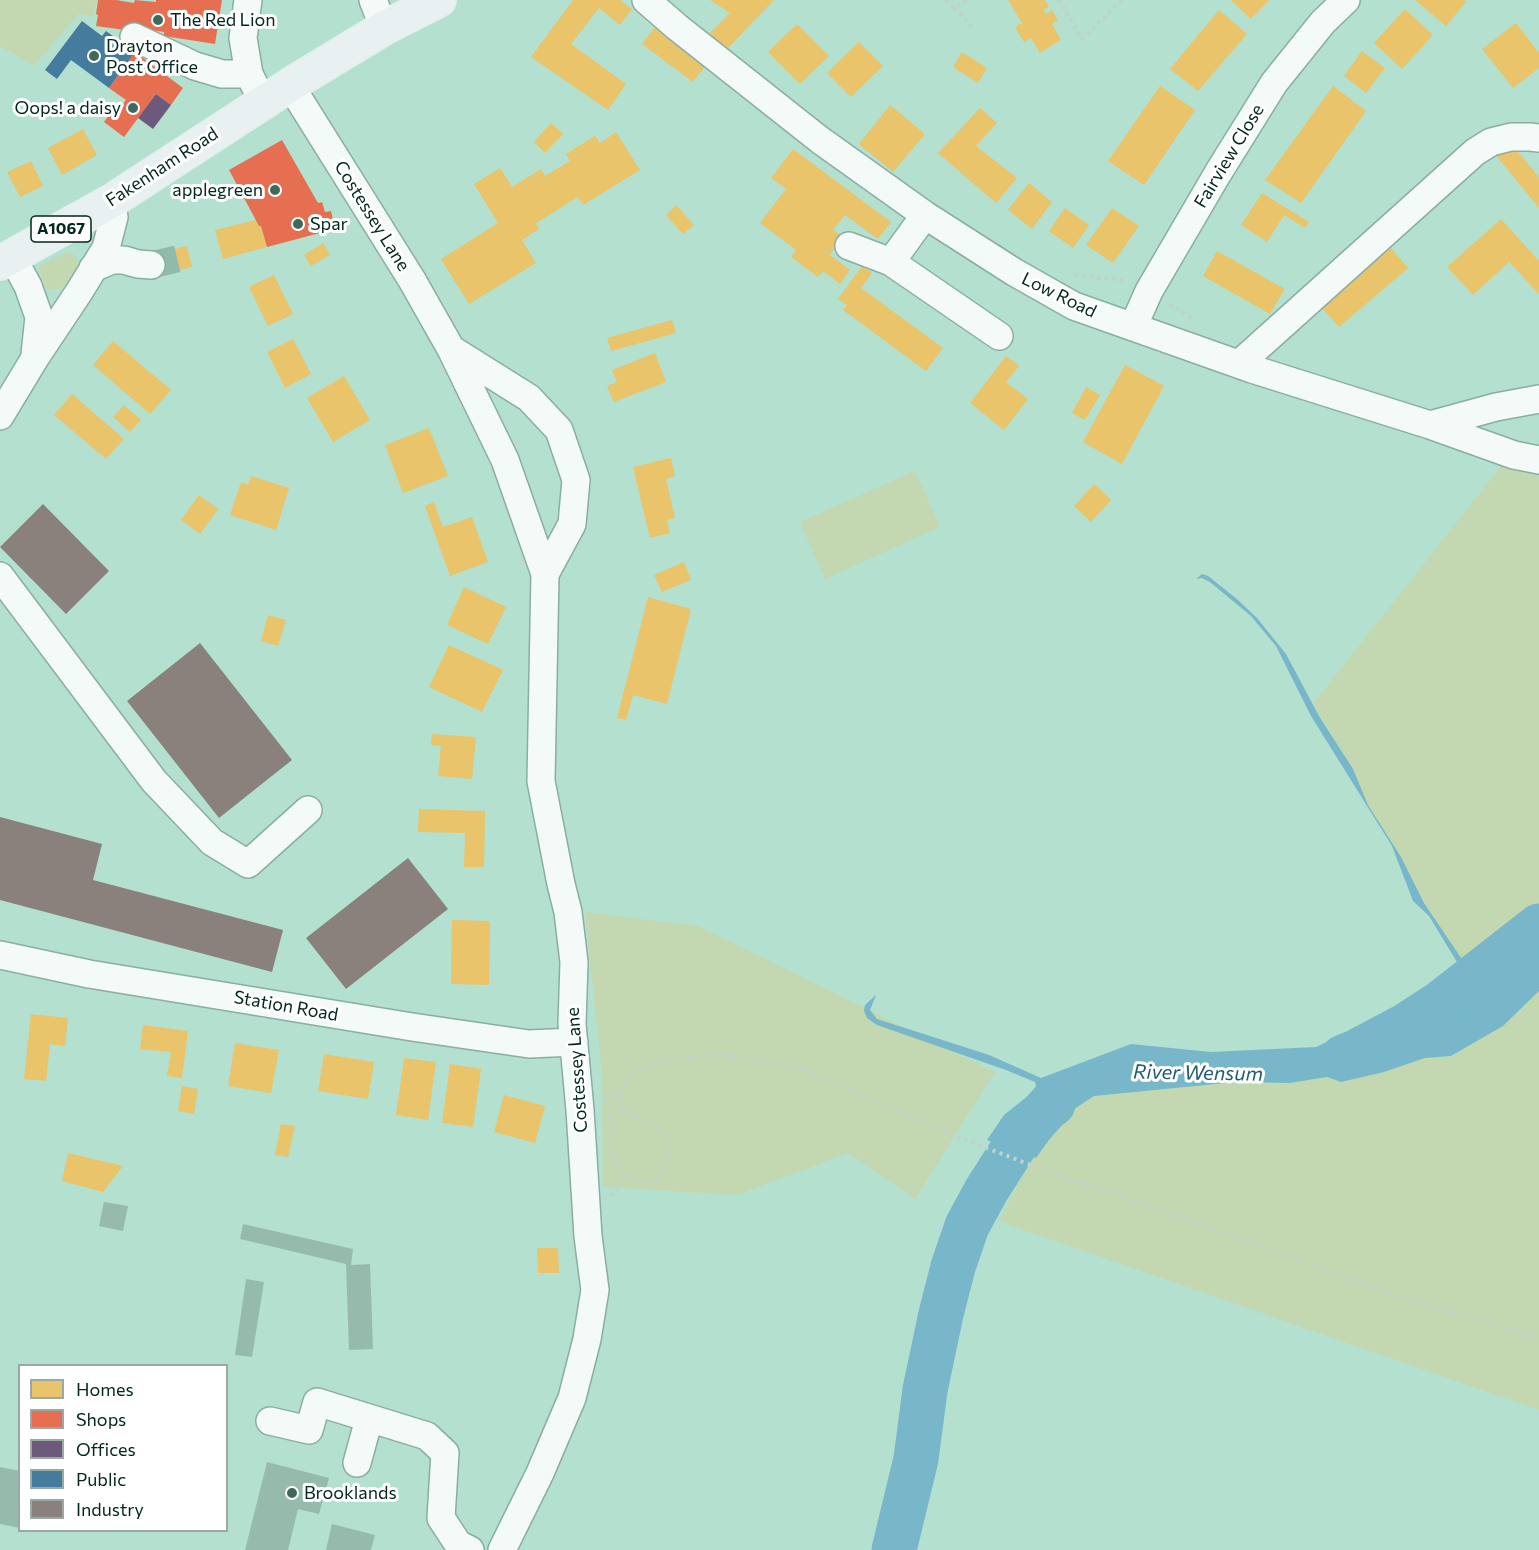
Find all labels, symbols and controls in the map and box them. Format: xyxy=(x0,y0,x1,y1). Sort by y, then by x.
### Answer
place label: The Red Lion xyxy=(170,9,276,31)
marker: The Red Lion xyxy=(151,13,165,27)
place label: Drayton Post Office xyxy=(106,35,198,78)
marker: Drayton Post Office xyxy=(87,49,101,63)
place label: Oops! a daisy xyxy=(15,97,121,119)
street label: Fairview Close xyxy=(1190,100,1268,212)
marker: Oops! a daisy xyxy=(126,101,140,115)
street label: Fakenham Road xyxy=(102,123,222,211)
street label: Costessey Lane xyxy=(330,157,414,275)
place label: applegreen xyxy=(172,179,263,201)
marker: applegreen xyxy=(268,183,282,197)
place label: Spar xyxy=(310,213,348,235)
road number: A1067 xyxy=(31,216,91,242)
marker: Spar xyxy=(291,217,305,231)
street label: Low Road xyxy=(1018,268,1100,322)
street label: Station Road xyxy=(232,986,340,1026)
street label: Costessey Lane xyxy=(562,1007,592,1133)
water label: River Wensum xyxy=(1133,1060,1263,1086)
legend xyxy=(18,1364,228,1532)
text: Homes xyxy=(76,1378,134,1400)
text: Shops xyxy=(76,1408,126,1430)
text: Offices xyxy=(76,1438,136,1460)
text: Public xyxy=(76,1468,126,1490)
place label: Brooklands xyxy=(304,1482,397,1504)
marker: Brooklands xyxy=(285,1486,299,1500)
text: Industry xyxy=(76,1498,144,1520)

